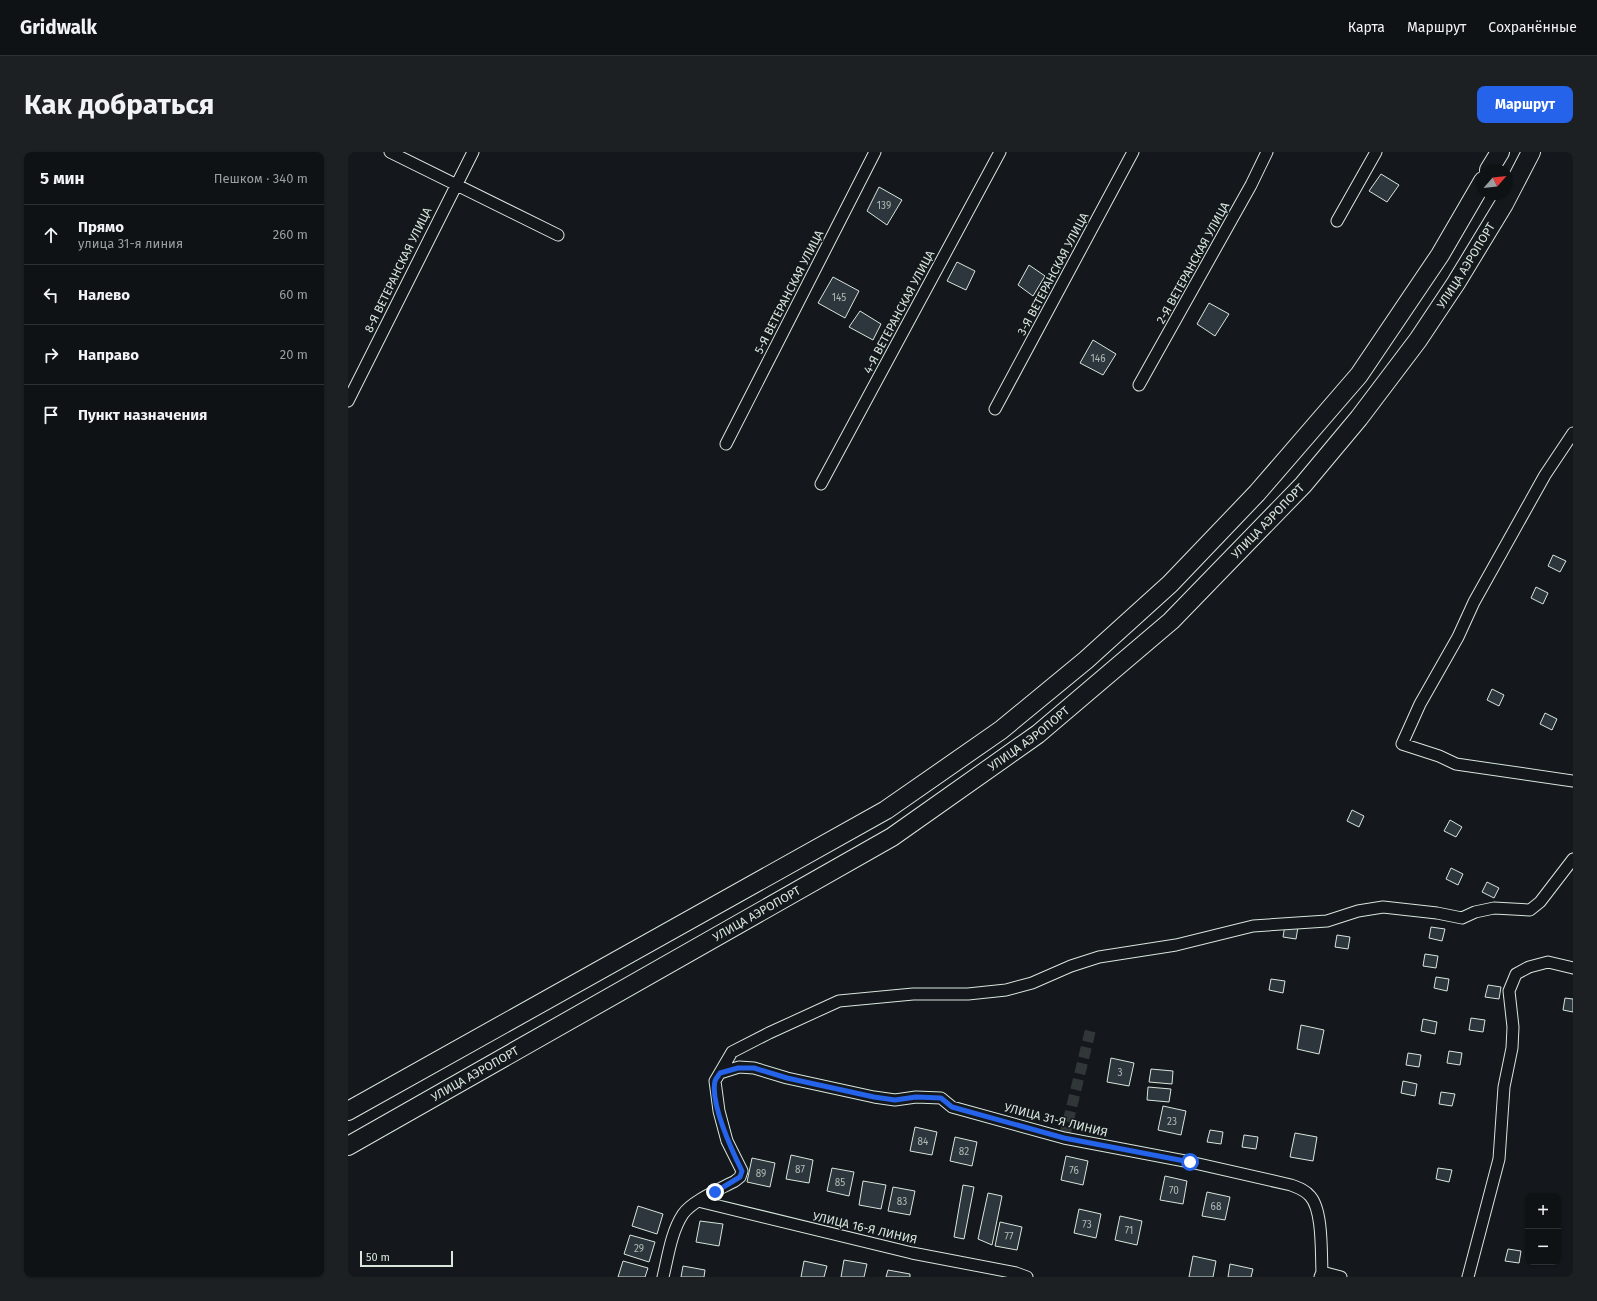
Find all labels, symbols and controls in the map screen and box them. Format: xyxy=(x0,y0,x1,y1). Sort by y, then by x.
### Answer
text: Gridwalk xyxy=(20,16,97,39)
text: Карта xyxy=(1348,19,1385,36)
text: Маршрут xyxy=(1407,19,1466,36)
text: Сохранённые xyxy=(1488,19,1577,36)
button: Маршрут xyxy=(1477,86,1573,123)
text: Как добраться xyxy=(24,88,214,121)
north arrow xyxy=(1477,164,1513,200)
text: 5 мин xyxy=(40,168,85,189)
text: Пешком · 340 m xyxy=(214,171,308,186)
house number: 139 xyxy=(877,200,891,212)
street label: 2-Я ВЕТЕРАНСКАЯ УЛИЦА xyxy=(1154,200,1232,326)
street label: 8-Я ВЕТЕРАНСКАЯ УЛИЦА xyxy=(362,205,435,335)
street label: 3-Я ВЕТЕРАНСКАЯ УЛИЦА xyxy=(1015,210,1091,338)
text: Прямо xyxy=(78,218,124,236)
street label: УЛИЦА АЭРОПОРТ xyxy=(1434,220,1498,311)
icon: ahead xyxy=(40,224,62,246)
text: 260 m xyxy=(273,227,308,242)
street label: 5-Я ВЕТЕРАНСКАЯ УЛИЦА xyxy=(752,228,826,356)
text: улица 31-я линия xyxy=(78,236,183,251)
street label: 4-Я ВЕТЕРАНСКАЯ УЛИЦА xyxy=(861,248,937,376)
icon: left xyxy=(40,284,62,306)
text: Налево xyxy=(78,286,130,304)
text: 60 m xyxy=(279,287,308,302)
house number: 145 xyxy=(832,292,846,304)
icon: right xyxy=(40,344,62,366)
text: Направо xyxy=(78,346,139,364)
text: 20 m xyxy=(280,347,308,362)
house number: 146 xyxy=(1091,353,1105,365)
icon: arrive xyxy=(40,404,62,426)
text: Пункт назначения xyxy=(78,406,207,424)
street label: УЛИЦА АЭРОПОРТ xyxy=(1229,480,1308,561)
street label: УЛИЦА АЭРОПОРТ xyxy=(985,703,1073,774)
street label: УЛИЦА АЭРОПОРТ xyxy=(710,883,804,944)
street label: УЛИЦА АЭРОПОРТ xyxy=(429,1043,522,1104)
house number: 3 xyxy=(1118,1067,1123,1079)
street label: УЛИЦА 31-Я ЛИНИЯ xyxy=(1003,1100,1109,1140)
house number: 23 xyxy=(1167,1116,1177,1128)
house number: 84 xyxy=(918,1136,929,1148)
house number: 82 xyxy=(959,1146,969,1158)
route start xyxy=(1181,1153,1199,1171)
house number: 87 xyxy=(795,1164,805,1176)
house number: 76 xyxy=(1069,1165,1079,1177)
house number: 89 xyxy=(756,1168,766,1180)
house number: 85 xyxy=(835,1177,845,1189)
route end xyxy=(706,1183,724,1201)
house number: 70 xyxy=(1169,1185,1179,1197)
map controls xyxy=(1525,1193,1561,1265)
button: + xyxy=(1525,1193,1561,1229)
house number: 83 xyxy=(897,1196,907,1208)
house number: 68 xyxy=(1211,1201,1222,1213)
street label: УЛИЦА 16-Я ЛИНИЯ xyxy=(811,1209,919,1247)
house number: 73 xyxy=(1082,1219,1092,1231)
house number: 71 xyxy=(1125,1225,1133,1237)
button: − xyxy=(1525,1229,1561,1265)
house number: 77 xyxy=(1005,1231,1014,1243)
house number: 29 xyxy=(634,1243,644,1255)
scale bar xyxy=(360,1249,453,1268)
text: 50 m xyxy=(366,1251,390,1264)

